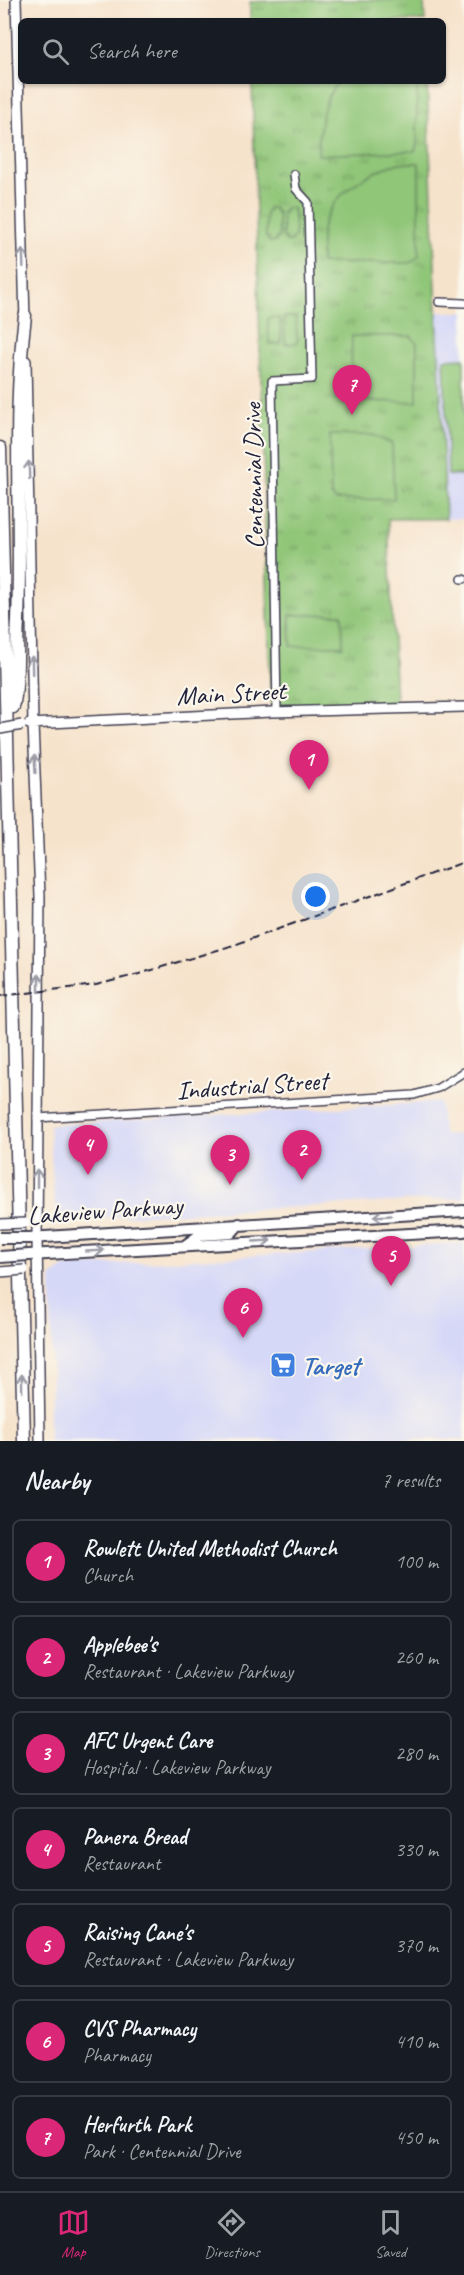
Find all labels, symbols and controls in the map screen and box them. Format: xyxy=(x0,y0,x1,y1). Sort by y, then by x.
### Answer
search box xyxy=(18,18,446,84)
icon: search xyxy=(39,35,72,68)
text: Search here xyxy=(87,37,177,65)
one-way arrow xyxy=(17,248,29,268)
pin: 7 xyxy=(332,366,372,415)
street label: Centennial Drive xyxy=(236,401,271,549)
one-way arrow xyxy=(23,461,34,481)
one-way arrow xyxy=(26,656,38,676)
street label: Main Street xyxy=(176,674,289,713)
pin: 1 xyxy=(290,740,328,790)
one-way arrow xyxy=(29,754,40,774)
your location xyxy=(301,882,330,911)
one-way arrow xyxy=(33,974,45,994)
street label: Industrial Street xyxy=(175,1064,332,1107)
pin: 4 xyxy=(68,1126,107,1175)
pin: 2 xyxy=(282,1130,322,1180)
pin: 3 xyxy=(210,1136,250,1185)
one-way arrow xyxy=(31,1169,43,1189)
street label: Lakeview Parkway xyxy=(27,1188,186,1232)
one-way arrow xyxy=(373,1210,393,1221)
one-way arrow xyxy=(252,1236,272,1247)
pin: 5 xyxy=(372,1236,410,1286)
one-way arrow xyxy=(85,1245,105,1256)
pin: 6 xyxy=(224,1288,262,1338)
place label: Target xyxy=(302,1349,364,1382)
supermarket icon: Target xyxy=(268,1350,298,1380)
one-way arrow xyxy=(17,1373,28,1393)
text: Nearby xyxy=(24,1464,89,1497)
text: 7 results xyxy=(381,1468,440,1493)
text: Rowlett United Methodist Church xyxy=(83,1535,337,1563)
text: 1 xyxy=(41,1549,50,1574)
text: 100 m xyxy=(395,1549,438,1574)
text: Church xyxy=(83,1563,133,1588)
text: Applebee's xyxy=(83,1631,157,1659)
text: 2 xyxy=(41,1645,50,1670)
text: 260 m xyxy=(395,1645,438,1670)
text: Restaurant · Lakeview Parkway xyxy=(83,1659,293,1684)
text: AFC Urgent Care xyxy=(83,1727,212,1755)
text: 3 xyxy=(41,1741,50,1766)
text: 280 m xyxy=(395,1741,438,1766)
text: Hospital · Lakeview Parkway xyxy=(83,1755,270,1780)
text: Panera Bread xyxy=(83,1823,187,1851)
text: 4 xyxy=(41,1837,50,1862)
text: 330 m xyxy=(395,1837,438,1862)
text: Restaurant xyxy=(83,1851,160,1876)
text: Raising Cane's xyxy=(83,1919,192,1947)
text: 5 xyxy=(41,1933,50,1958)
text: 370 m xyxy=(395,1933,438,1958)
text: Restaurant · Lakeview Parkway xyxy=(83,1947,293,1972)
text: CVS Pharmacy xyxy=(83,2015,196,2043)
text: 6 xyxy=(41,2029,50,2054)
text: 410 m xyxy=(395,2029,438,2054)
text: Pharmacy xyxy=(83,2043,151,2068)
text: Herfurth Park xyxy=(83,2111,191,2139)
text: 7 xyxy=(41,2125,50,2150)
text: 450 m xyxy=(395,2125,438,2150)
text: Park · Centennial Drive xyxy=(83,2139,241,2164)
tab: Map xyxy=(57,2206,90,2262)
tab: Directions xyxy=(204,2206,260,2262)
tab: Saved xyxy=(374,2206,407,2262)

